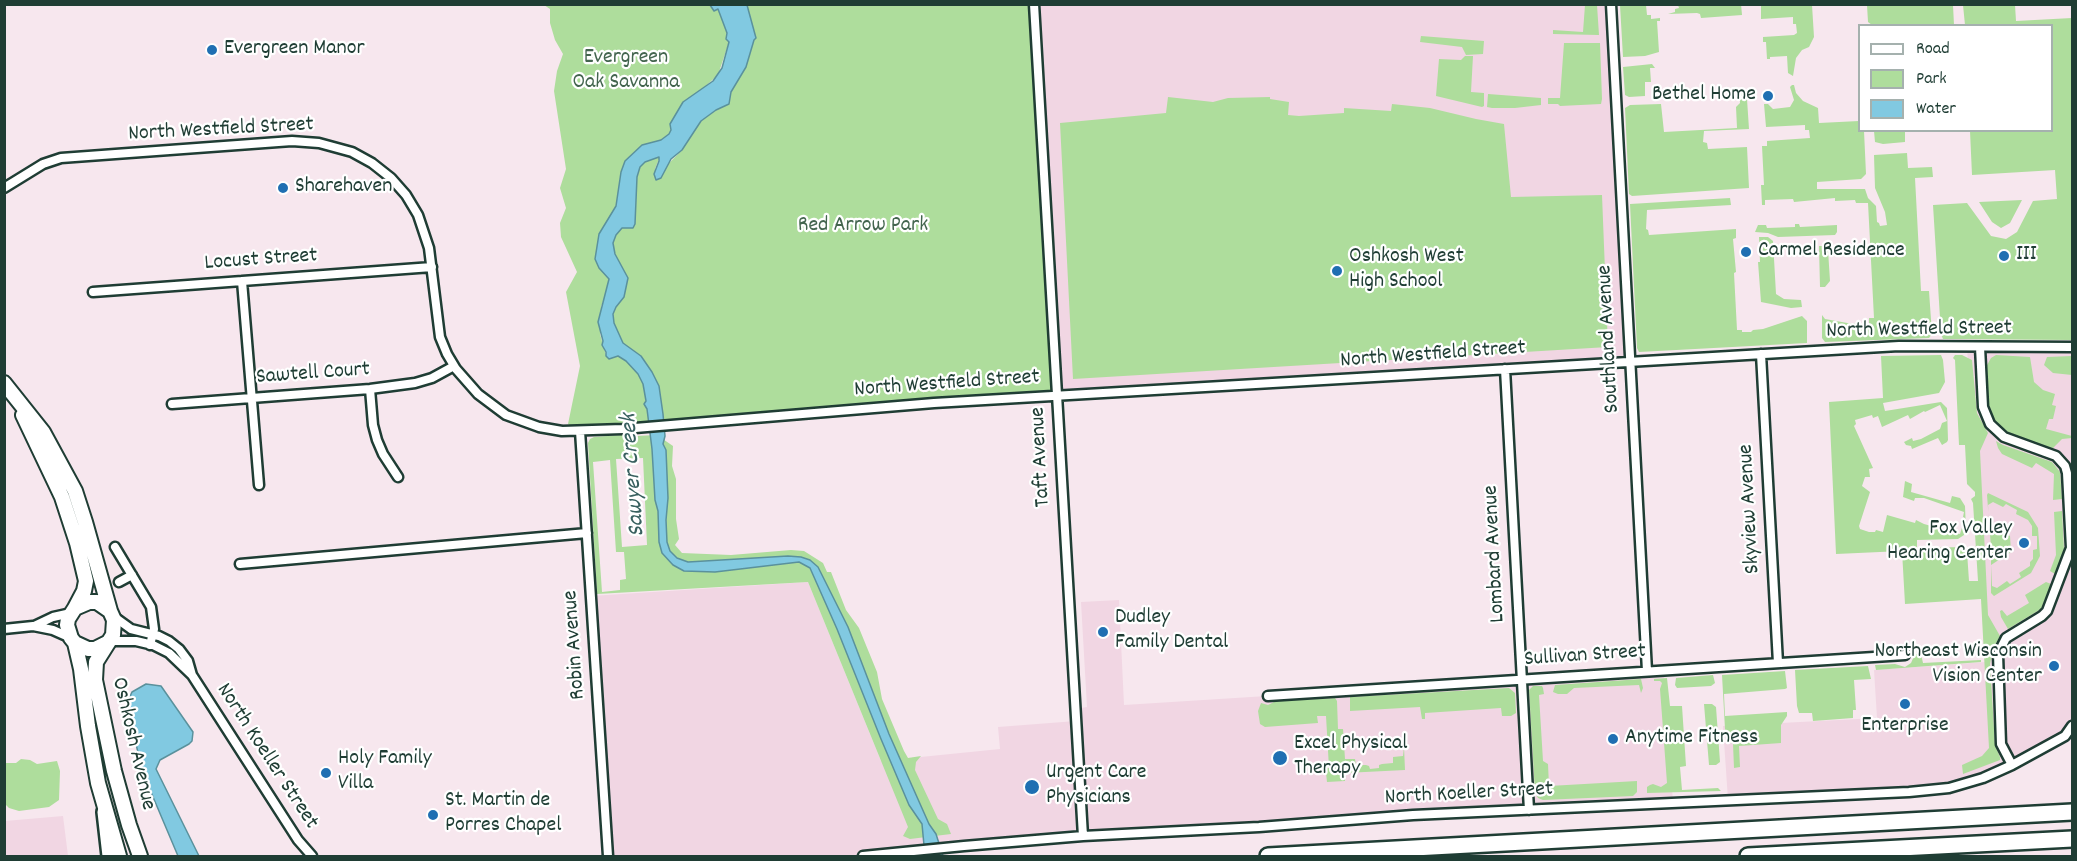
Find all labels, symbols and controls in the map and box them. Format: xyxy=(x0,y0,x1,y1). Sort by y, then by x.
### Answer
legend xyxy=(1858,24,2053,132)
place label: Evergreen Manor xyxy=(224,37,365,63)
text: Road xyxy=(1916,37,1950,62)
marker: Evergreen Manor xyxy=(205,43,219,57)
park label: Evergreen Oak Savanna xyxy=(572,46,680,98)
text: Park xyxy=(1916,67,1947,92)
place label: Bethel Home xyxy=(1652,83,1756,109)
marker: Bethel Home xyxy=(1761,89,1775,103)
text: Water xyxy=(1916,97,1956,122)
street label: North Westfield Street xyxy=(128,113,314,149)
place label: Sharehaven xyxy=(295,175,392,201)
marker: Sharehaven xyxy=(276,181,290,195)
park label: Red Arrow Park xyxy=(798,214,928,240)
place label: Carmel Residence xyxy=(1758,239,1905,265)
place label: III xyxy=(2016,243,2036,269)
street label: Locust Street xyxy=(204,244,318,278)
place label: Oshkosh West High School xyxy=(1349,245,1464,296)
marker: Carmel Residence xyxy=(1739,245,1753,259)
marker: III xyxy=(1997,249,2011,263)
marker: Oshkosh West High School xyxy=(1330,264,1344,278)
street label: Southland Avenue xyxy=(1593,264,1627,414)
street label: North Westfield Street xyxy=(1826,316,2012,346)
street label: North Westfield Street xyxy=(1339,336,1527,376)
street label: Sawtell Court xyxy=(255,358,371,392)
street label: North Westfield Street xyxy=(853,365,1041,405)
street label: Taft Avenue xyxy=(1026,406,1058,508)
water label: Sawyer Creek xyxy=(616,412,654,538)
street label: Skyview Avenue xyxy=(1734,443,1768,575)
street label: Lombard Avenue xyxy=(1479,485,1513,623)
place label: Fox Valley Hearing Center xyxy=(1887,517,2012,568)
marker: Fox Valley Hearing Center xyxy=(2017,536,2031,550)
street label: Robin Avenue xyxy=(559,589,593,701)
place label: Dudley Family Dental xyxy=(1115,606,1228,658)
marker: Dudley Family Dental xyxy=(1096,625,1110,639)
street label: Sullivan Street xyxy=(1523,640,1647,674)
place label: Northeast Wisconsin Vision Center xyxy=(1874,640,2042,692)
marker: Northeast Wisconsin Vision Center xyxy=(2047,659,2061,673)
street label: Oshkosh Avenue xyxy=(104,675,160,813)
street label: North Koeller Street xyxy=(209,679,323,835)
marker: Enterprise xyxy=(1898,697,1912,711)
place label: Enterprise xyxy=(1861,714,1949,740)
place label: Anytime Fitness xyxy=(1625,726,1758,752)
place label: Excel Physical Therapy xyxy=(1294,732,1408,784)
marker: Anytime Fitness xyxy=(1606,732,1620,746)
place label: Holy Family Villa xyxy=(338,747,432,798)
marker: Excel Physical Therapy xyxy=(1271,749,1289,767)
place label: Urgent Care Physicians xyxy=(1046,761,1146,812)
marker: Holy Family Villa xyxy=(319,766,333,780)
street label: North Koeller Street xyxy=(1384,777,1554,813)
marker: Urgent Care Physicians xyxy=(1023,778,1041,796)
place label: St. Martin de Porres Chapel xyxy=(445,789,561,840)
marker: St. Martin de Porres Chapel xyxy=(426,808,440,822)

